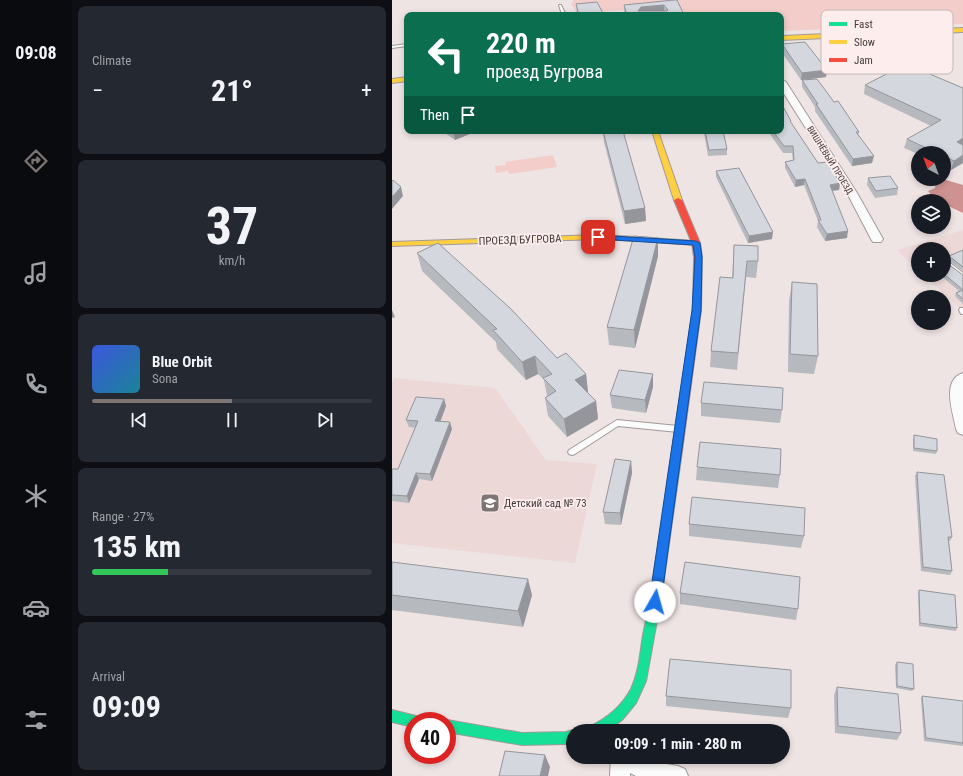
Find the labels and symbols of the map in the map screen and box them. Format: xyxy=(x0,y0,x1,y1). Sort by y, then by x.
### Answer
legend xyxy=(821,10,953,74)
text: Fast xyxy=(854,18,873,31)
text: Slow xyxy=(854,36,875,49)
text: Jam xyxy=(854,54,873,67)
street label: ВИШНЁВЫЙ ПРОЕЗД xyxy=(805,124,856,196)
north arrow xyxy=(911,146,951,186)
pin xyxy=(581,220,615,254)
street label: ПРОЕЗД БУГРОВА xyxy=(478,232,562,248)
school or university icon: Детский сад № 73 xyxy=(479,492,501,514)
place label: Детский сад № 73 xyxy=(504,497,587,510)
position arrow xyxy=(634,581,676,623)
speed limit sign: 40 xyxy=(404,712,456,764)

